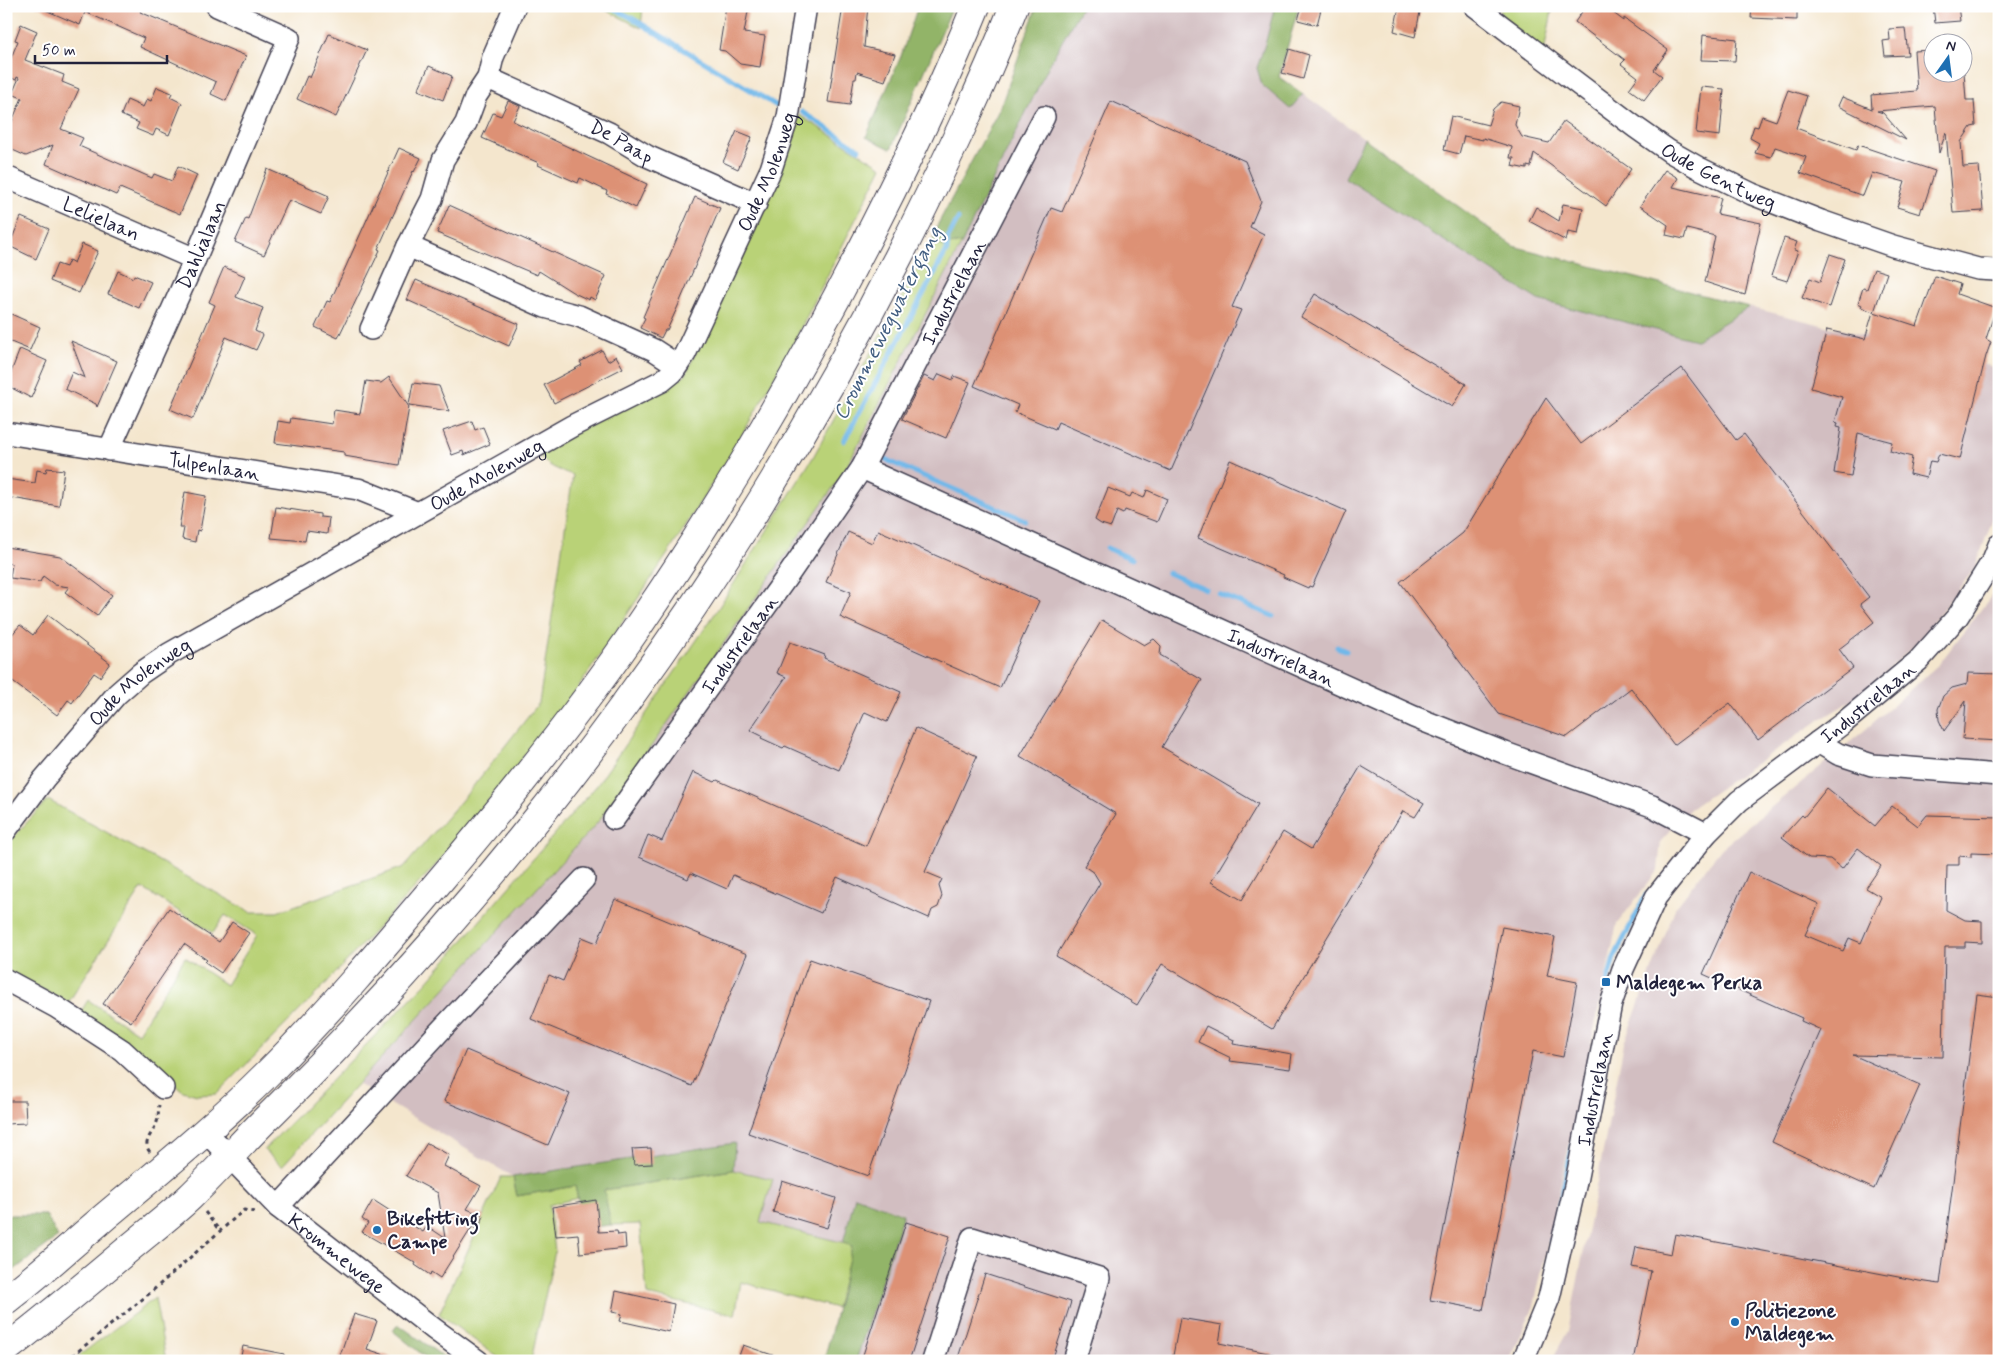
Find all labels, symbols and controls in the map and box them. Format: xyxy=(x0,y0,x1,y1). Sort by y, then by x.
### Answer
scale bar xyxy=(35,32,168,64)
north arrow xyxy=(1922,32,1972,82)
text: N xyxy=(1944,36,1958,56)
text: 50 m xyxy=(42,41,76,61)
street label: Oude Molenweg xyxy=(732,109,805,236)
street label: De Paap xyxy=(585,114,657,172)
street label: Oude Gentweg xyxy=(1655,137,1780,218)
street label: Lelielaan xyxy=(58,191,144,248)
street label: Dahlialaan xyxy=(171,197,233,294)
water label: Crommewegwatergang xyxy=(827,221,951,426)
street label: Industrielaan xyxy=(916,235,993,350)
street label: Oude Molenweg xyxy=(425,433,549,519)
street label: Tulpenlaan xyxy=(166,447,262,488)
street label: Industrielaan xyxy=(696,590,785,700)
street label: Industrielaan xyxy=(1222,622,1339,695)
street label: Oude Molenweg xyxy=(83,632,197,733)
street label: Industrielaan xyxy=(1815,656,1922,751)
place label: Maldegem Perka xyxy=(1616,970,1763,997)
marker: Maldegem Perka xyxy=(1600,976,1612,988)
street label: Industrielaan xyxy=(1571,1030,1620,1149)
place label: Bikefitting Campe xyxy=(387,1206,479,1256)
street label: Krommewege xyxy=(282,1208,391,1301)
marker: Bikefitting Campe xyxy=(371,1224,383,1236)
place label: Politiezone Maldegem xyxy=(1745,1298,1837,1348)
marker: Politiezone Maldegem xyxy=(1729,1316,1741,1328)

